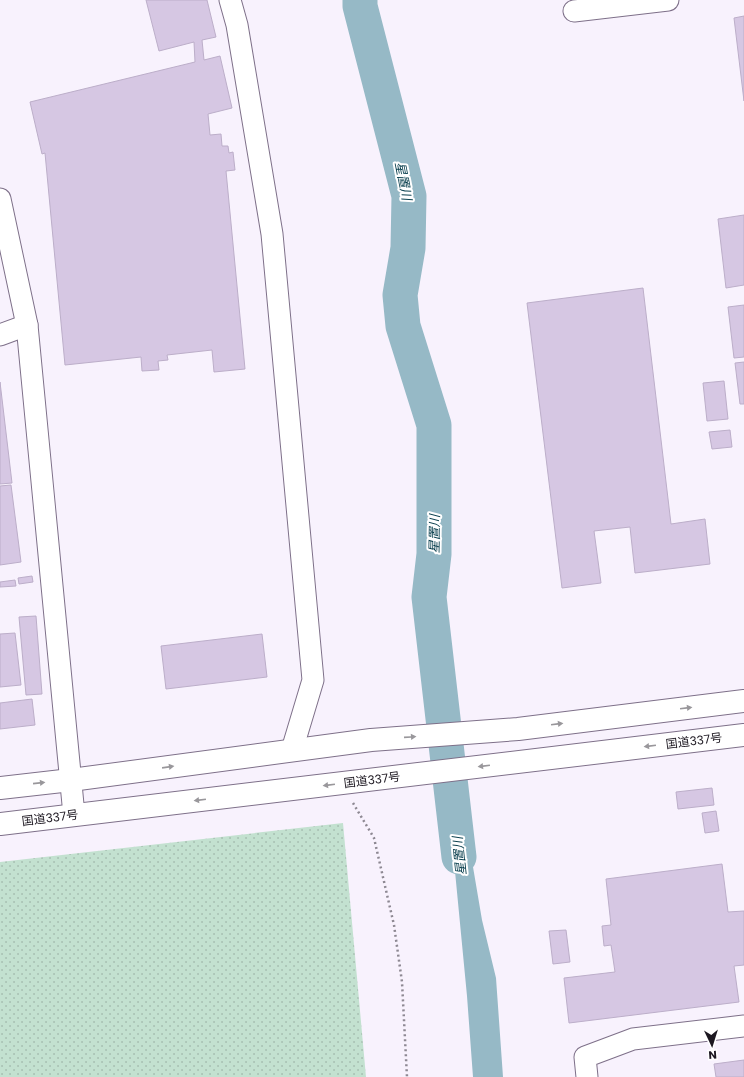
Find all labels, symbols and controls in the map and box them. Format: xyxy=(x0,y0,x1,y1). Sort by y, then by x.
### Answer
water label: 星置川 xyxy=(390,160,417,204)
water label: 星置川 xyxy=(425,512,444,554)
one-way arrow xyxy=(680,705,692,711)
one-way arrow xyxy=(551,721,563,727)
street label: 国道337号 xyxy=(665,729,723,752)
one-way arrow xyxy=(404,733,416,740)
one-way arrow xyxy=(644,743,656,749)
one-way arrow xyxy=(478,763,490,769)
one-way arrow xyxy=(162,764,174,770)
street label: 国道337号 xyxy=(343,768,401,791)
one-way arrow xyxy=(33,780,45,787)
one-way arrow xyxy=(323,782,335,788)
one-way arrow xyxy=(194,797,206,803)
street label: 国道337号 xyxy=(21,806,79,829)
water label: 星置川 xyxy=(448,834,471,876)
north arrow xyxy=(692,1025,732,1065)
text: N xyxy=(708,1047,717,1063)

